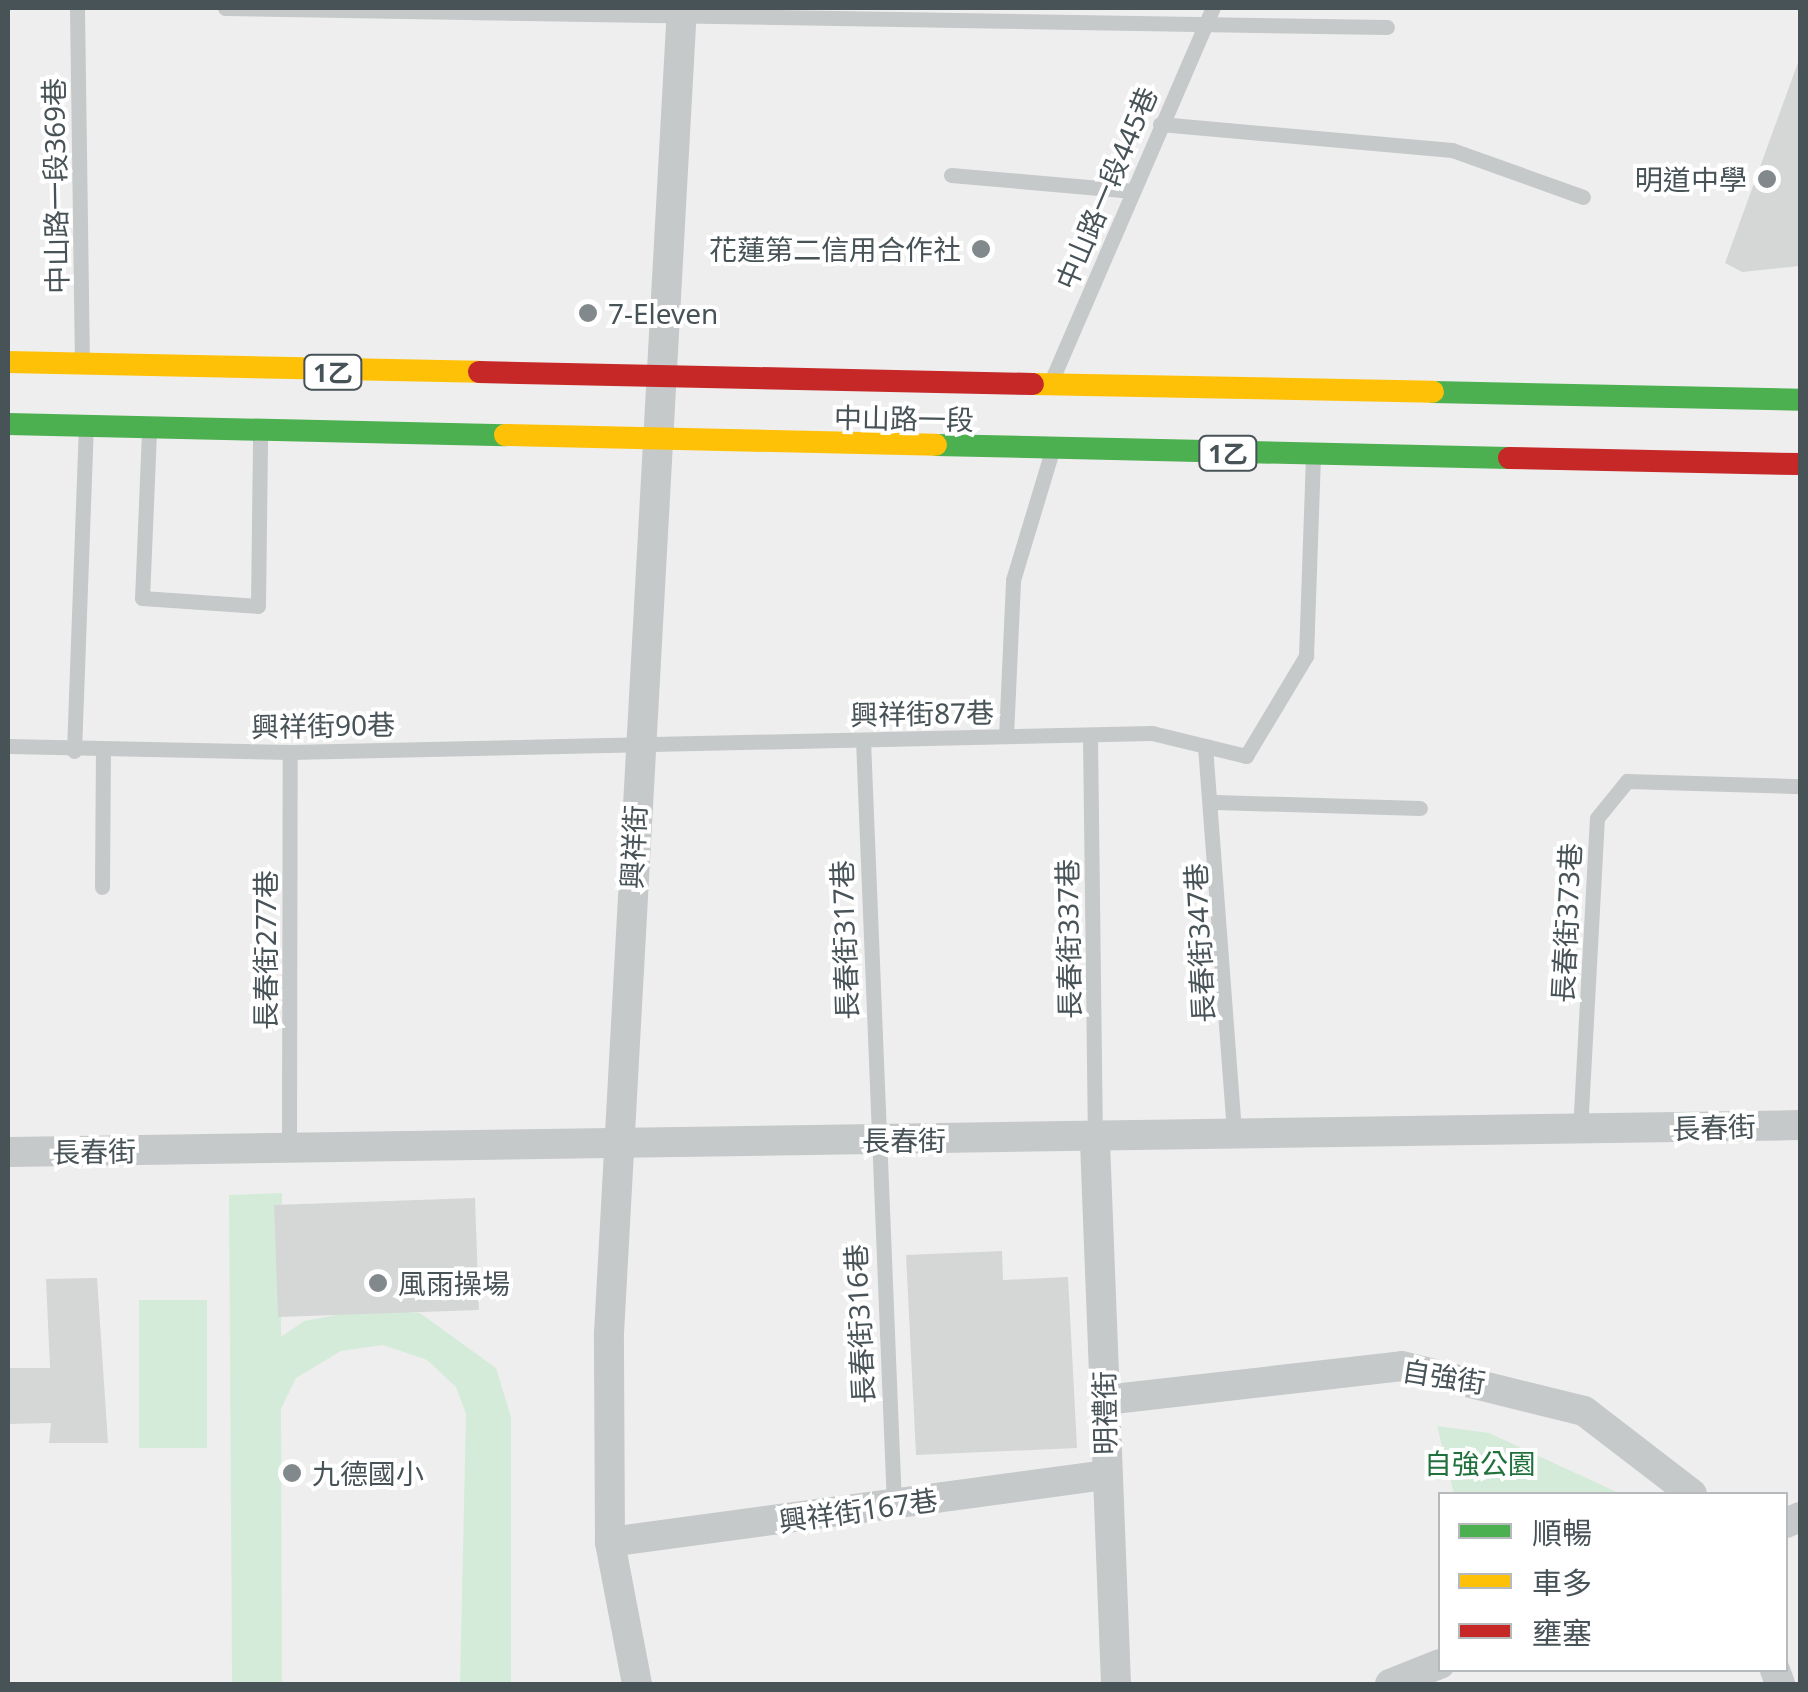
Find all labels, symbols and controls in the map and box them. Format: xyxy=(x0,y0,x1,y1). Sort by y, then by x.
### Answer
street label: 中山路一段369巷 xyxy=(36,78,74,294)
street label: 中山路一段445巷 xyxy=(1048,82,1164,294)
place label: 明道中學 xyxy=(1635,162,1747,196)
marker: 明道中學 xyxy=(1756,168,1778,190)
place label: 花蓮第二信用合作社 xyxy=(709,232,961,266)
marker: 花蓮第二信用合作社 xyxy=(970,238,992,260)
place label: 7-Eleven xyxy=(608,296,718,330)
marker: 7-Eleven xyxy=(577,302,599,324)
road number: 1乙 xyxy=(303,352,363,392)
street label: 中山路一段 xyxy=(834,400,974,436)
road number: 1乙 xyxy=(1198,433,1258,473)
street label: 興祥街87巷 xyxy=(850,695,994,731)
street label: 興祥街90巷 xyxy=(251,707,395,743)
street label: 興祥街 xyxy=(614,804,652,890)
street label: 長春街373巷 xyxy=(1545,842,1587,1004)
street label: 長春街317巷 xyxy=(824,859,864,1021)
street label: 長春街337巷 xyxy=(1050,859,1086,1019)
street label: 長春街347巷 xyxy=(1178,862,1220,1024)
street label: 長春街277巷 xyxy=(248,870,282,1030)
street label: 長春街 xyxy=(1671,1109,1757,1145)
street label: 長春街 xyxy=(862,1123,946,1157)
street label: 長春街 xyxy=(52,1133,136,1169)
street label: 長春街316巷 xyxy=(838,1243,880,1405)
place label: 風雨操場 xyxy=(398,1266,510,1300)
marker: 風雨操場 xyxy=(367,1272,389,1294)
street label: 自強街 xyxy=(1400,1353,1488,1399)
street label: 明禮街 xyxy=(1086,1371,1122,1455)
park label: 自強公園 xyxy=(1424,1446,1536,1480)
place label: 九德國小 xyxy=(312,1456,424,1490)
marker: 九德國小 xyxy=(281,1462,303,1484)
street label: 興祥街167巷 xyxy=(776,1482,940,1538)
legend xyxy=(1438,1492,1788,1672)
text: 順暢 xyxy=(1532,1512,1592,1553)
text: 車多 xyxy=(1532,1562,1592,1603)
text: 壅塞 xyxy=(1532,1612,1592,1653)

